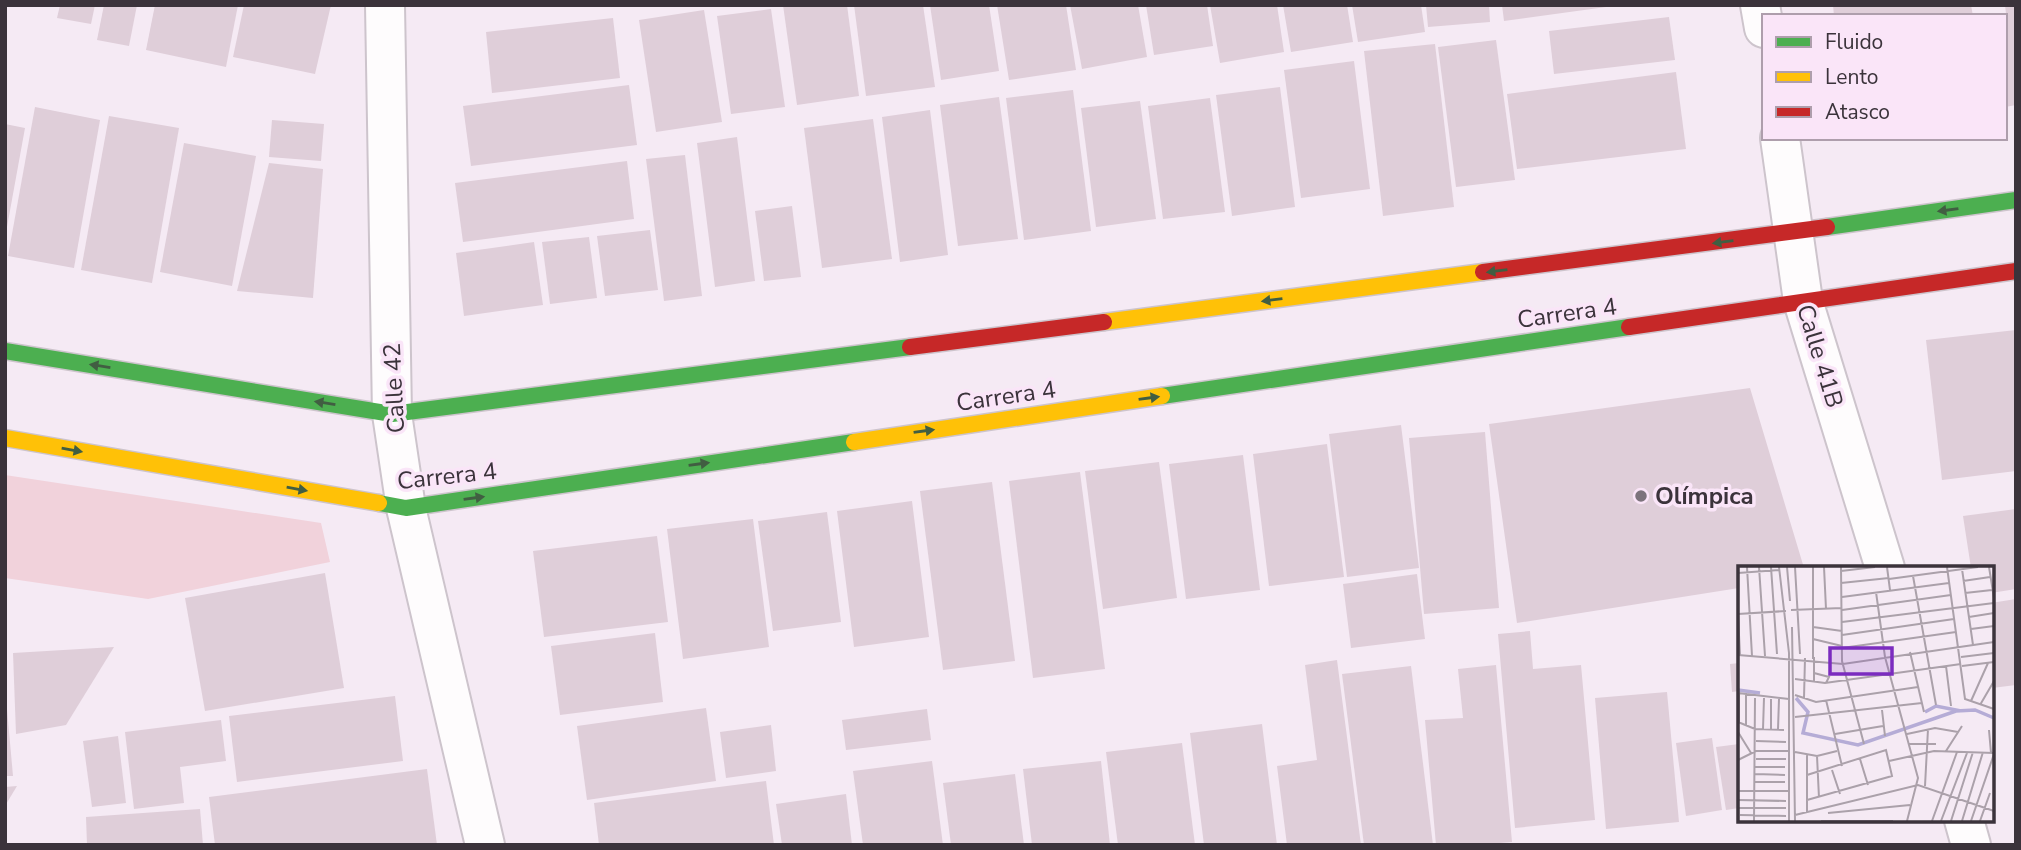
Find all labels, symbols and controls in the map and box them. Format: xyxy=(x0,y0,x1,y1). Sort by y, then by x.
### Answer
legend xyxy=(1762,14,2007,140)
text: Fluido xyxy=(1825,28,1883,56)
text: Lento xyxy=(1825,63,1878,91)
text: Atasco xyxy=(1825,98,1890,126)
one-way arrow xyxy=(1937,205,1959,216)
one-way arrow xyxy=(1712,236,1734,247)
one-way arrow xyxy=(1486,265,1508,276)
street label: Carrera 4 xyxy=(1515,290,1619,336)
one-way arrow xyxy=(1261,295,1283,306)
street label: Calle 41B xyxy=(1789,300,1851,412)
street label: Calle 42 xyxy=(376,342,412,434)
one-way arrow xyxy=(89,360,111,371)
street label: Carrera 4 xyxy=(954,373,1058,419)
one-way arrow xyxy=(1138,392,1160,403)
one-way arrow xyxy=(313,397,335,408)
one-way arrow xyxy=(913,425,935,436)
one-way arrow xyxy=(62,445,84,456)
street label: Carrera 4 xyxy=(396,455,498,497)
one-way arrow xyxy=(688,459,710,470)
place label: Olímpica xyxy=(1655,480,1754,512)
one-way arrow xyxy=(286,484,308,495)
marker: Olímpica xyxy=(1633,488,1649,504)
one-way arrow xyxy=(463,492,485,503)
inset map xyxy=(1738,566,1993,822)

